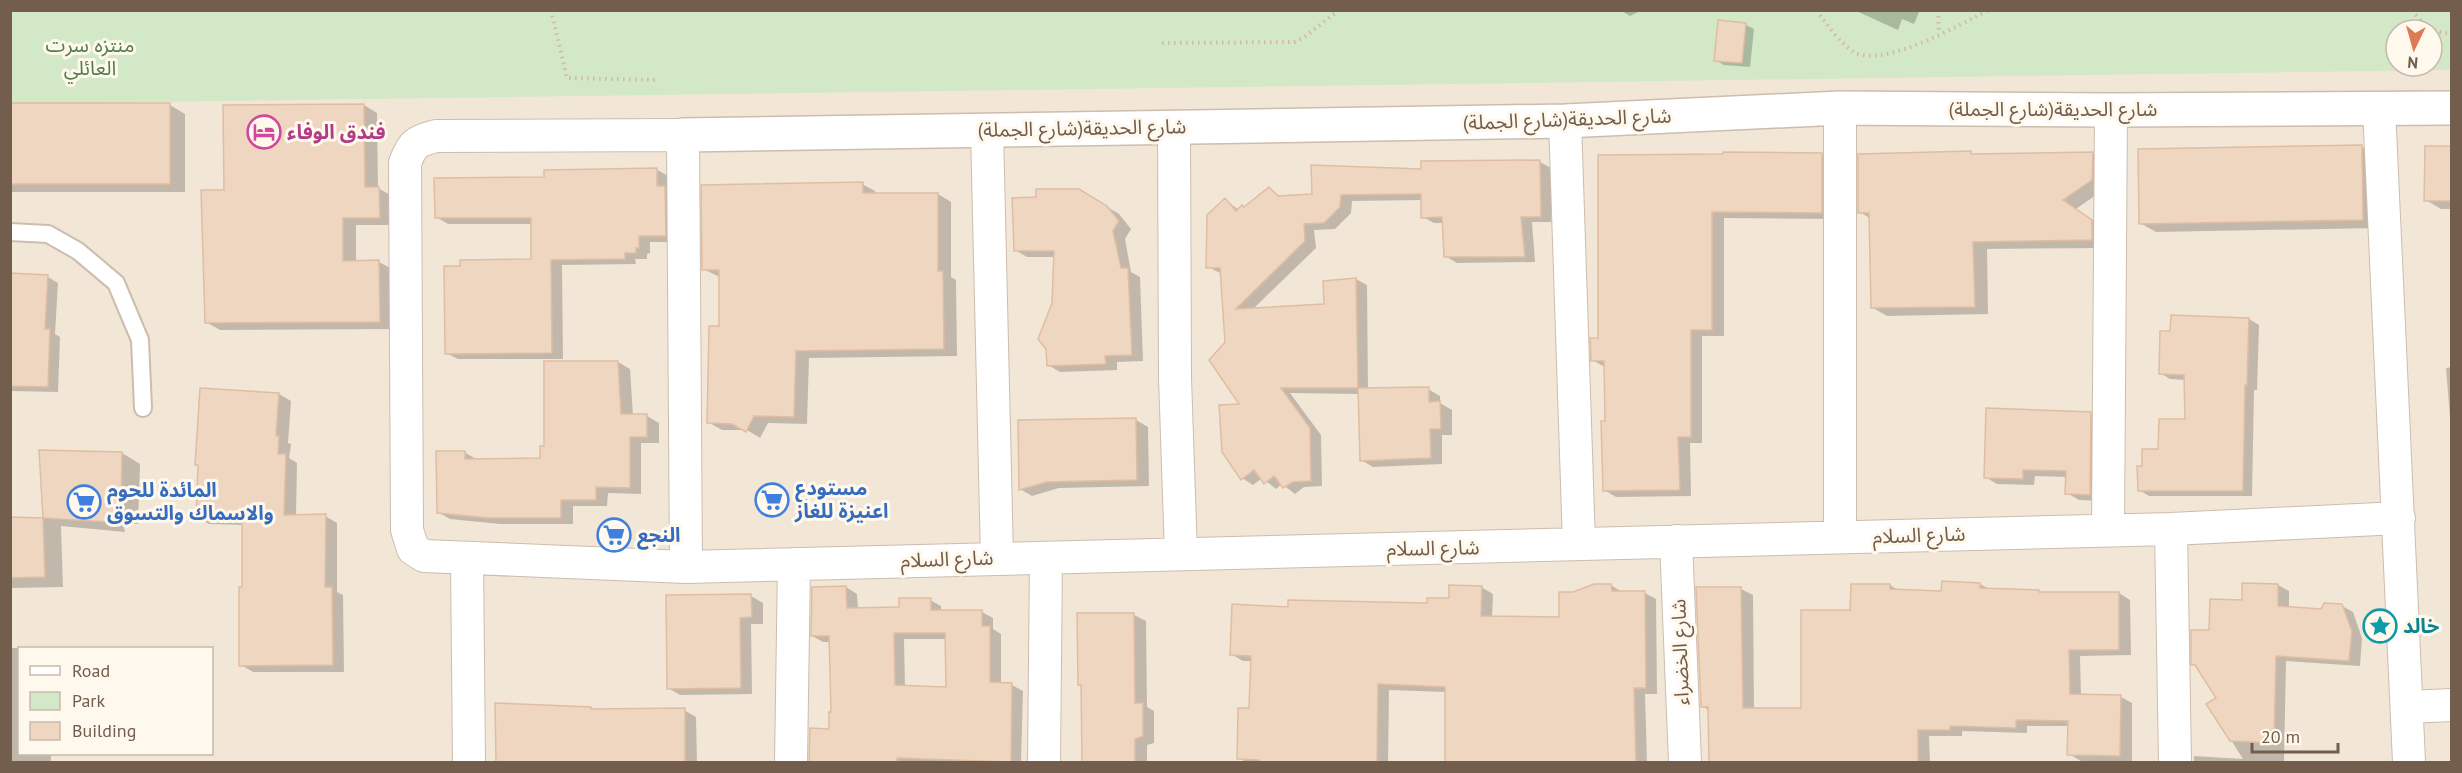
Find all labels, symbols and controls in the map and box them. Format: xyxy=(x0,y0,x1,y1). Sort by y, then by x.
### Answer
north arrow xyxy=(2384,18,2444,78)
park label: منتزه سرت العائلي xyxy=(46,32,134,84)
text: N xyxy=(2407,53,2419,73)
street label: شارع الحديقة(شارع الجملة) xyxy=(1949,96,2157,124)
street label: شارع الحديقة(شارع الجملة) xyxy=(1462,102,1672,138)
street label: شارع الحديقة(شارع الجملة) xyxy=(977,113,1187,145)
hotel icon: فندق الوفاء xyxy=(246,114,282,150)
place label: فندق الوفاء xyxy=(287,119,386,145)
place label: مستودع اعنيزة للغاز xyxy=(794,475,889,524)
place label: المائدة للحوم والاسماك والتسوق xyxy=(107,477,274,526)
supermarket icon: مستودع اعنيزة للغاز xyxy=(754,482,790,518)
supermarket icon: المائدة للحوم والاسماك والتسوق xyxy=(66,484,102,520)
supermarket icon: النجع xyxy=(596,517,632,553)
street label: شارع السلام xyxy=(1872,520,1966,552)
place label: النجع xyxy=(637,522,681,550)
street label: شارع السلام xyxy=(1386,534,1480,564)
street label: شارع السلام xyxy=(900,544,994,576)
street label: شارع الخضراء xyxy=(1665,598,1697,706)
place icon: خالد xyxy=(2362,608,2398,644)
place label: خالد xyxy=(2403,613,2440,639)
legend xyxy=(18,647,213,755)
text: Road xyxy=(72,659,110,682)
text: Park xyxy=(72,689,105,712)
scale bar xyxy=(2252,716,2338,754)
text: Building xyxy=(72,719,136,742)
text: 20 m xyxy=(2261,725,2300,748)

